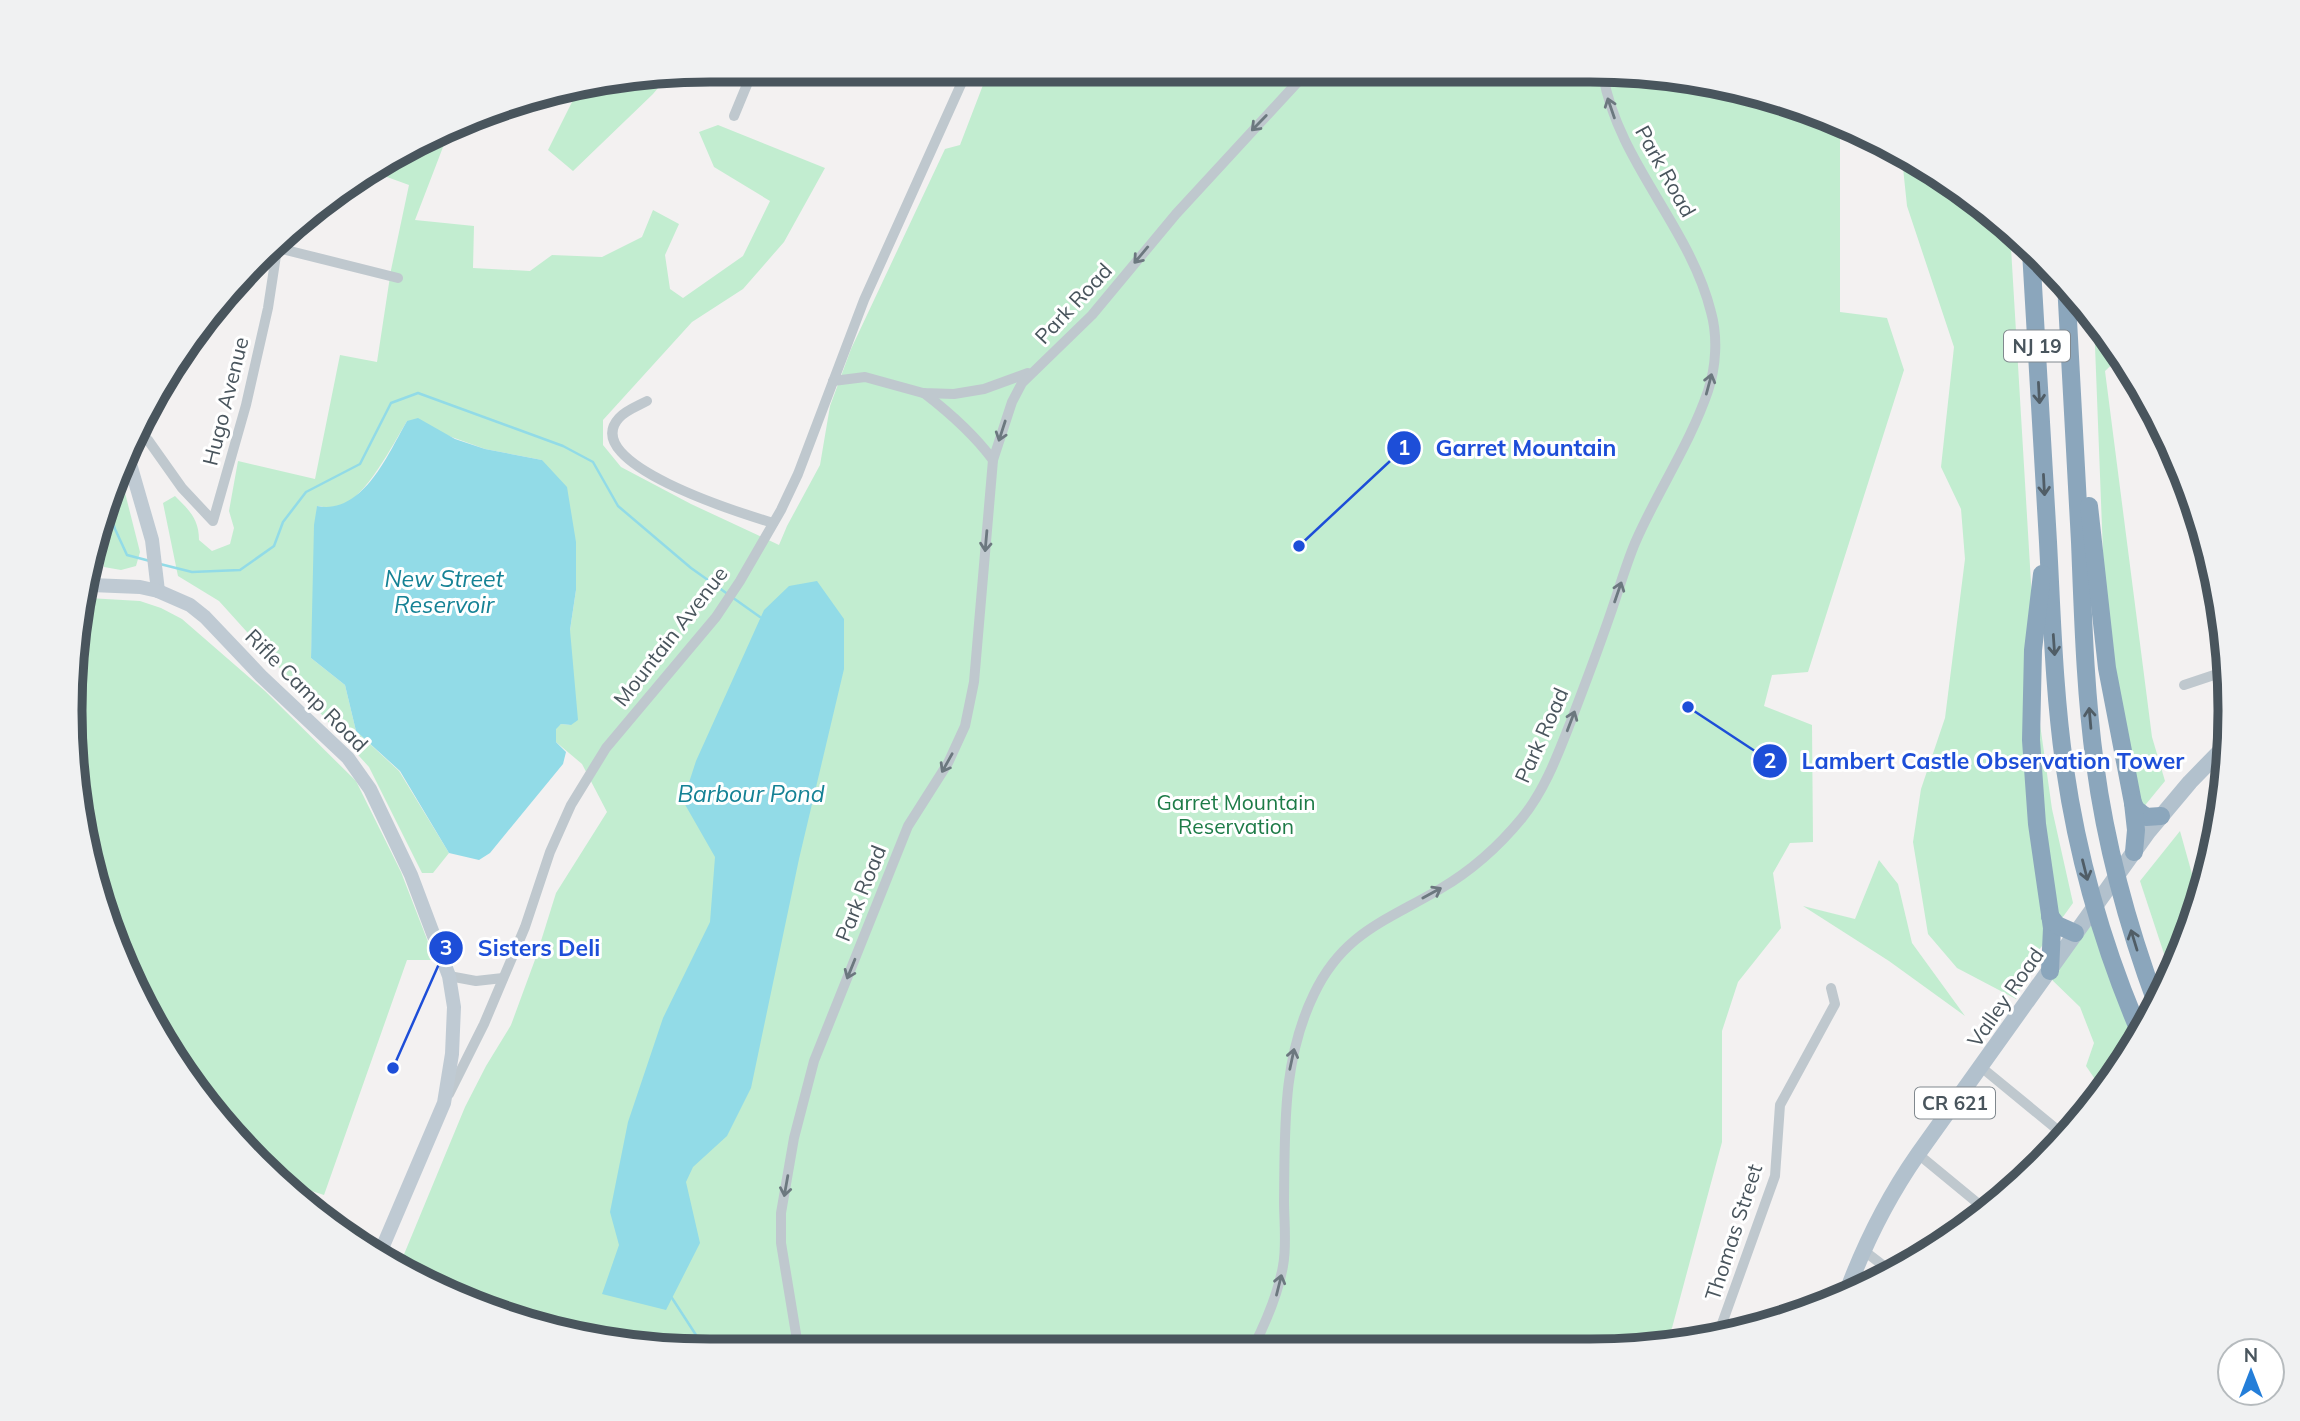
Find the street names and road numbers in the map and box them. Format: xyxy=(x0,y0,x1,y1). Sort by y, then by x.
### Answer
street label: Park Road xyxy=(1630,120,1702,222)
street label: Park Road xyxy=(1029,257,1117,349)
road number: NJ 19 xyxy=(2004,330,2070,362)
street label: Hugo Avenue xyxy=(196,334,254,468)
street label: Mountain Avenue xyxy=(607,561,733,711)
street label: Rifle Camp Road xyxy=(240,623,374,757)
street label: Park Road xyxy=(1509,683,1573,787)
street label: Park Road xyxy=(829,841,891,945)
street label: Valley Road xyxy=(1961,942,2049,1052)
road number: CR 621 xyxy=(1915,1088,1995,1119)
street label: Thomas Street xyxy=(1699,1160,1767,1304)

